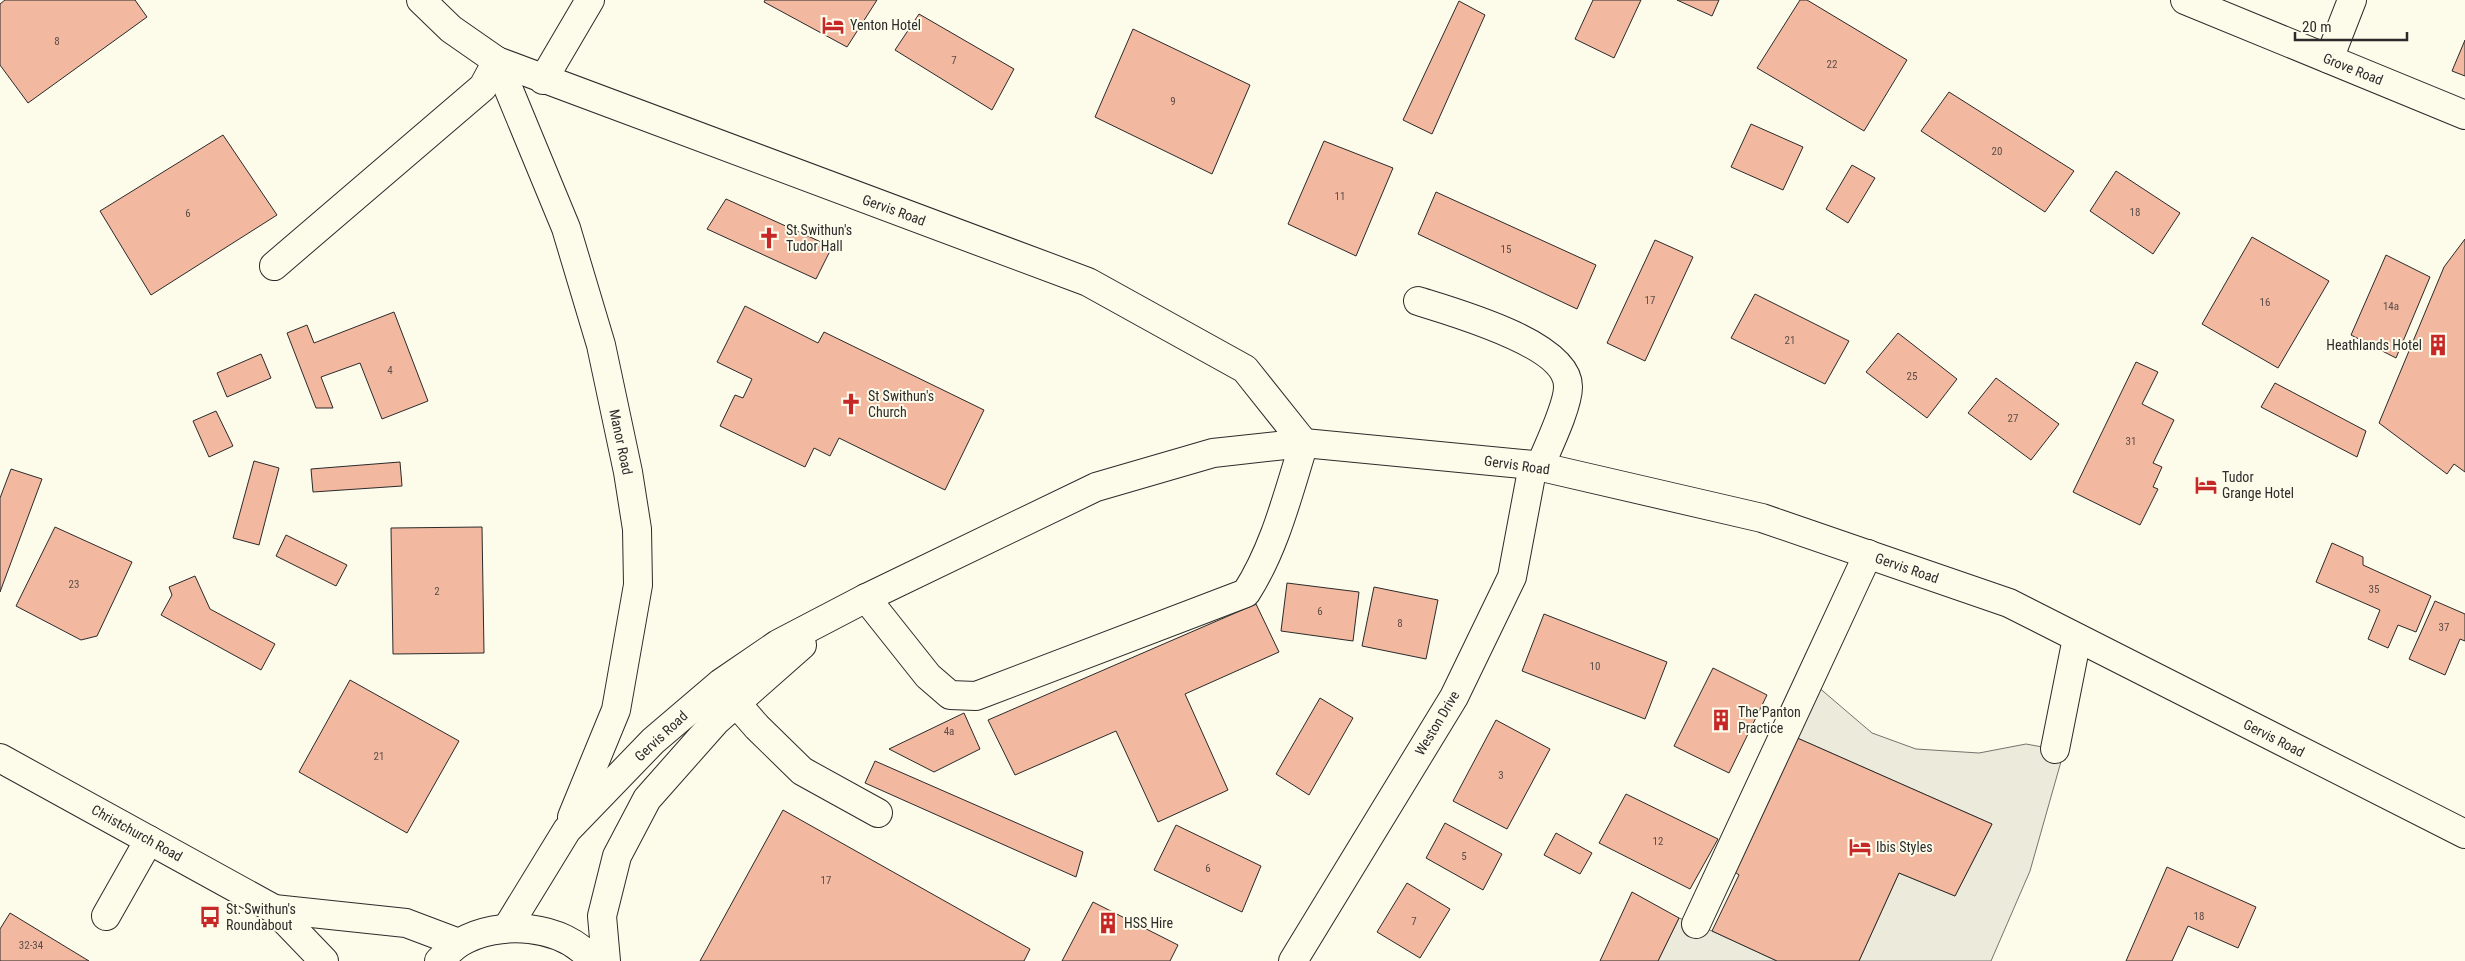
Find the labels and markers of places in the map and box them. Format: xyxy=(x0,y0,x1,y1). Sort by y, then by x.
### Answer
hotel icon: Yenton Hotel xyxy=(820,12,846,38)
place label: Yenton Hotel xyxy=(850,17,921,33)
place label: St Swithun's Tudor Hall xyxy=(786,222,852,254)
church icon: St Swithun's Tudor Hall xyxy=(756,225,782,251)
building icon: Heathlands Hotel xyxy=(2425,332,2451,358)
place label: Heathlands Hotel xyxy=(2326,337,2422,353)
place label: St Swithun's Church xyxy=(868,388,934,420)
church icon: St Swithun's Church xyxy=(838,391,864,417)
place label: Tudor Grange Hotel xyxy=(2222,469,2294,501)
hotel icon: Tudor Grange Hotel xyxy=(2193,472,2219,498)
place label: The Panton Practice xyxy=(1738,704,1801,736)
building icon: The Panton Practice xyxy=(1708,707,1734,733)
hotel icon: Ibis Styles xyxy=(1847,834,1873,860)
place label: Ibis Styles xyxy=(1876,839,1933,855)
place label: St. Swithun's Roundabout xyxy=(226,901,296,933)
bus stop icon: St. Swithun's Roundabout xyxy=(197,904,223,930)
building icon: HSS Hire xyxy=(1095,910,1121,936)
place label: HSS Hire xyxy=(1124,915,1173,931)

